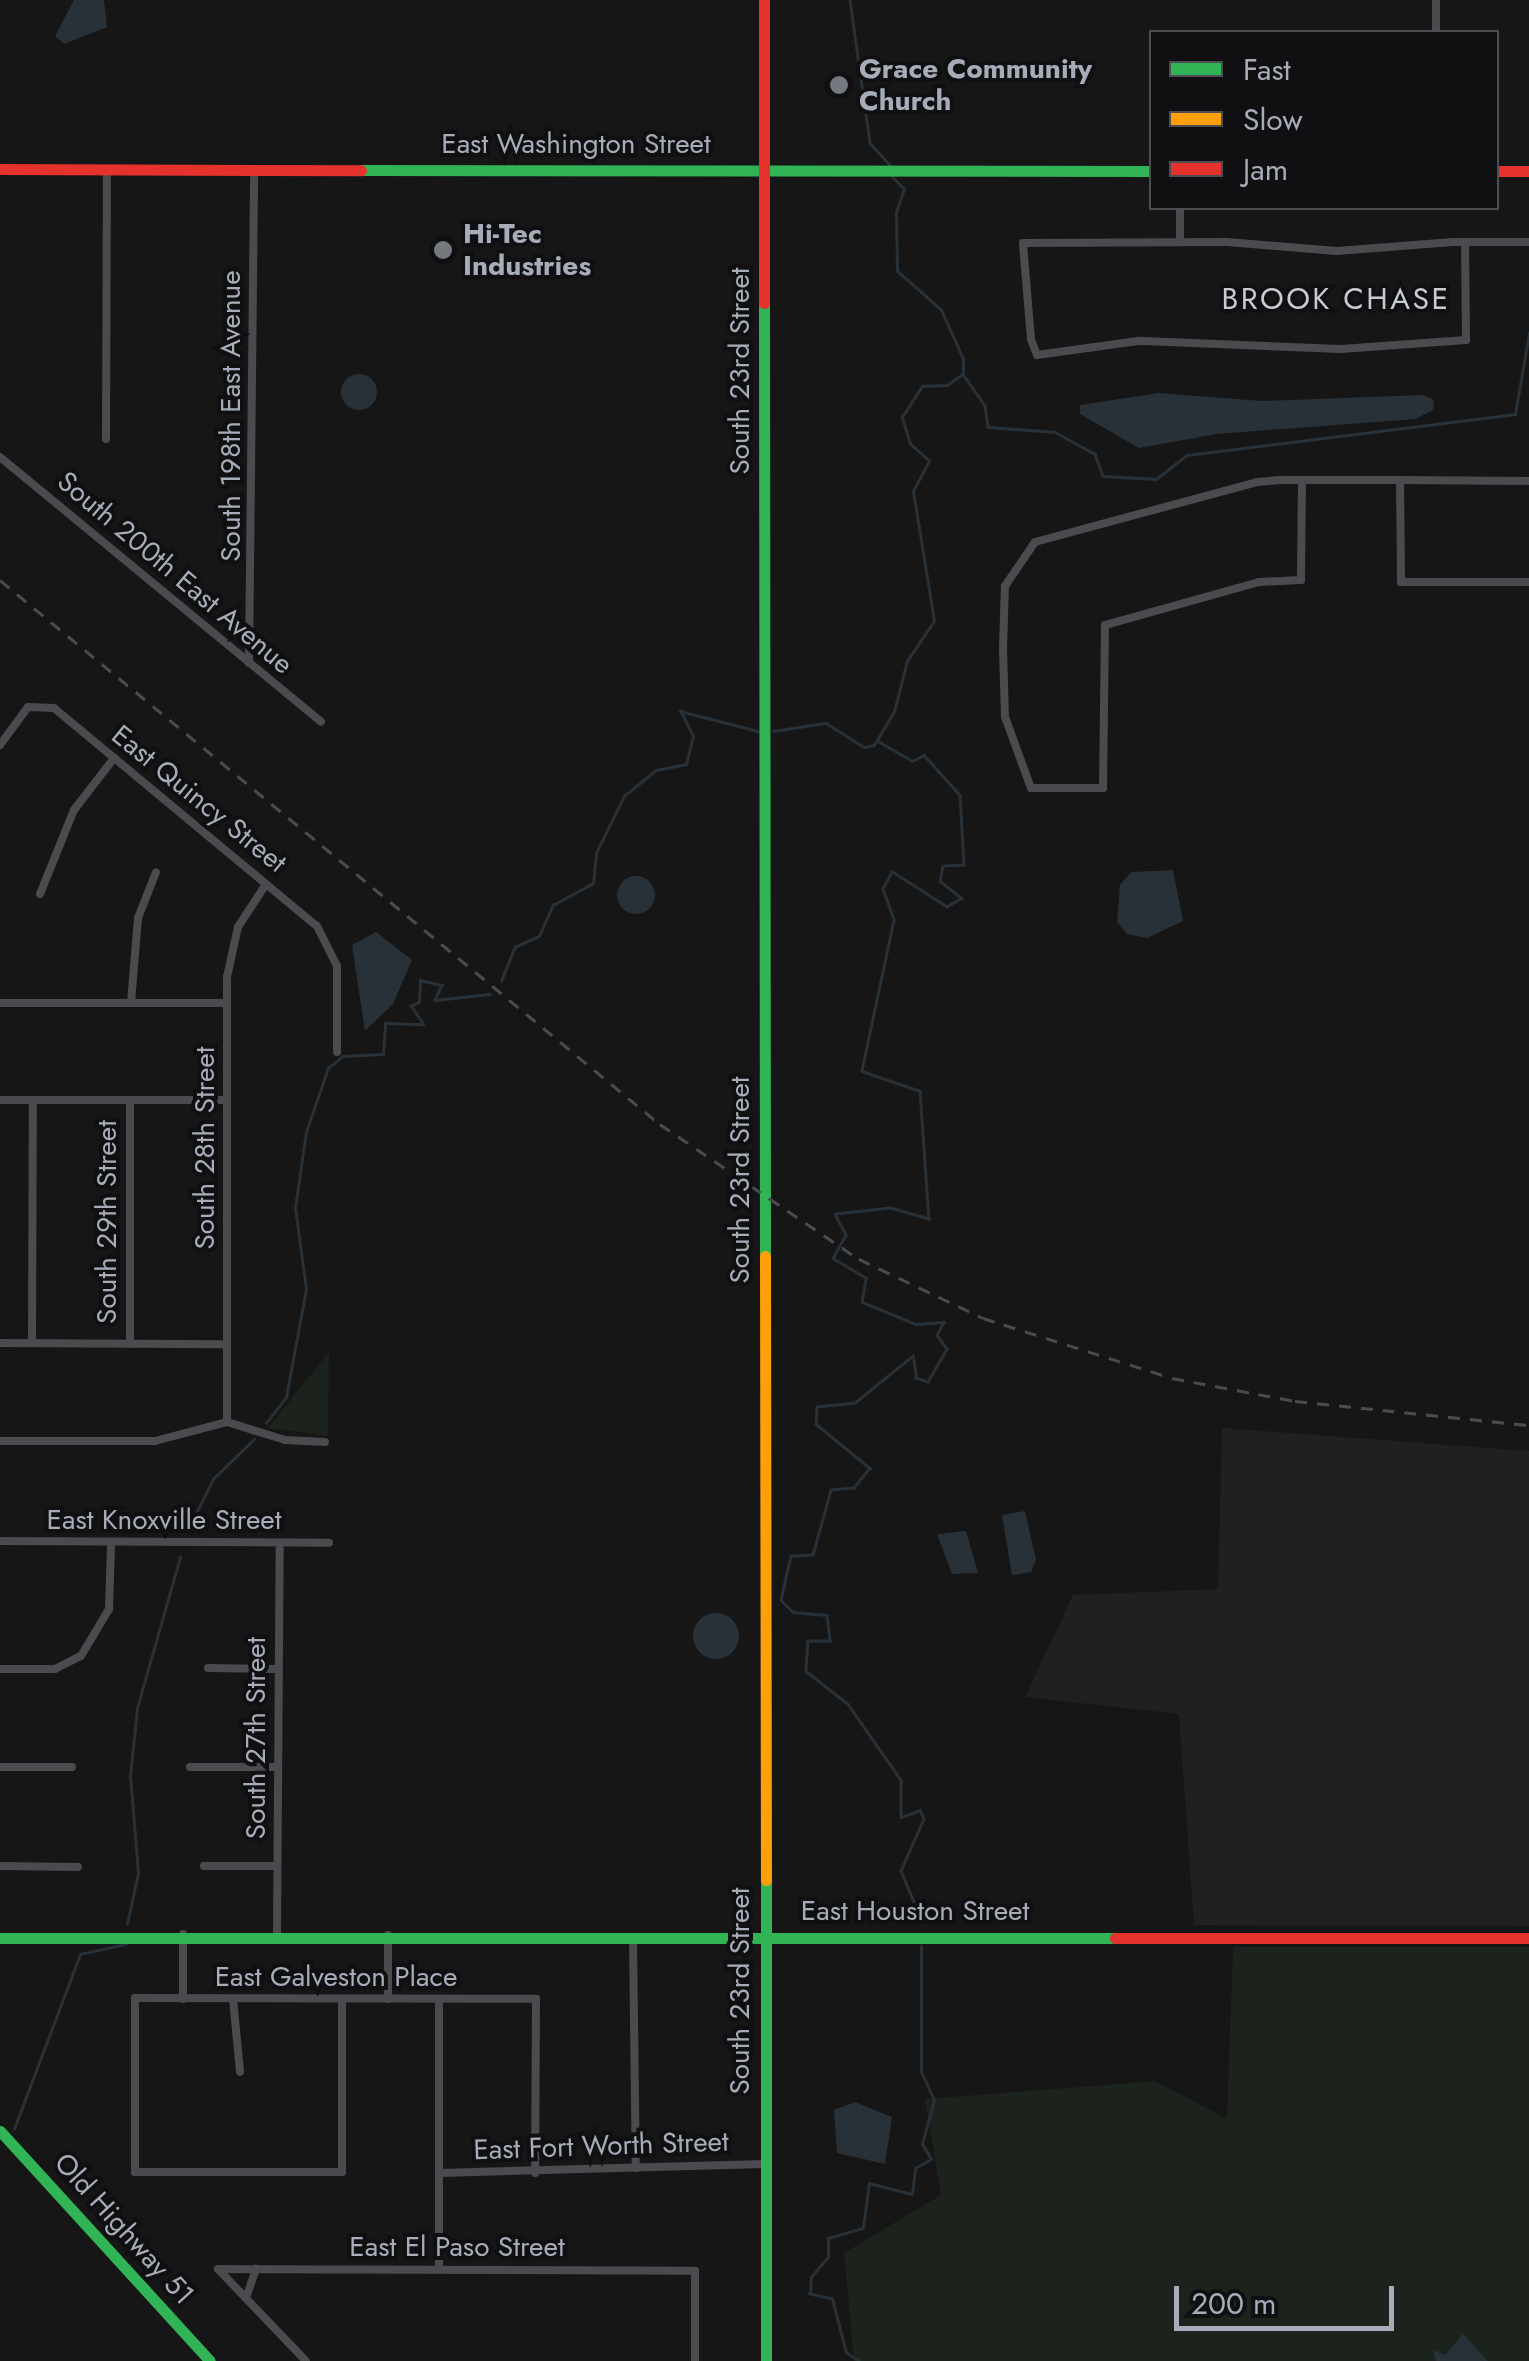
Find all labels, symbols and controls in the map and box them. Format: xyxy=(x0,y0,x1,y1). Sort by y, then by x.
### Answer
legend xyxy=(1149,30,1499,210)
text: Fast xyxy=(1243,48,1291,91)
place label: Grace Community Church xyxy=(859,52,1092,118)
marker: Grace Community Church xyxy=(828,74,850,96)
text: Slow xyxy=(1243,98,1303,141)
street label: East Washington Street xyxy=(441,127,711,161)
text: Jam xyxy=(1243,148,1288,191)
place label: Hi-Tec Industries xyxy=(463,217,591,283)
marker: Hi-Tec Industries xyxy=(432,239,454,261)
street label: South 23rd Street xyxy=(723,267,757,475)
street label: South 198th East Avenue xyxy=(214,270,248,562)
district label: BROOK CHASE xyxy=(1221,281,1451,317)
street label: South 200th East Avenue xyxy=(50,465,300,681)
street label: East Quincy Street xyxy=(105,718,293,880)
street label: South 28th Street xyxy=(188,1047,222,1249)
street label: South 23rd Street xyxy=(723,1076,757,1284)
street label: South 29th Street xyxy=(90,1120,124,1324)
street label: East Knoxville Street xyxy=(47,1503,281,1537)
street label: South 27th Street xyxy=(239,1637,273,1839)
street label: South 23rd Street xyxy=(723,1887,757,2095)
street label: East Houston Street xyxy=(801,1894,1029,1928)
street label: East Galveston Place xyxy=(215,1960,457,1994)
street label: East Fort Worth Street xyxy=(473,2125,729,2167)
street label: Old Highway 51 xyxy=(47,2146,201,2312)
street label: East El Paso Street xyxy=(349,2230,565,2264)
scale bar xyxy=(1179,2266,1399,2328)
text: 200 m xyxy=(1191,2282,1276,2325)

